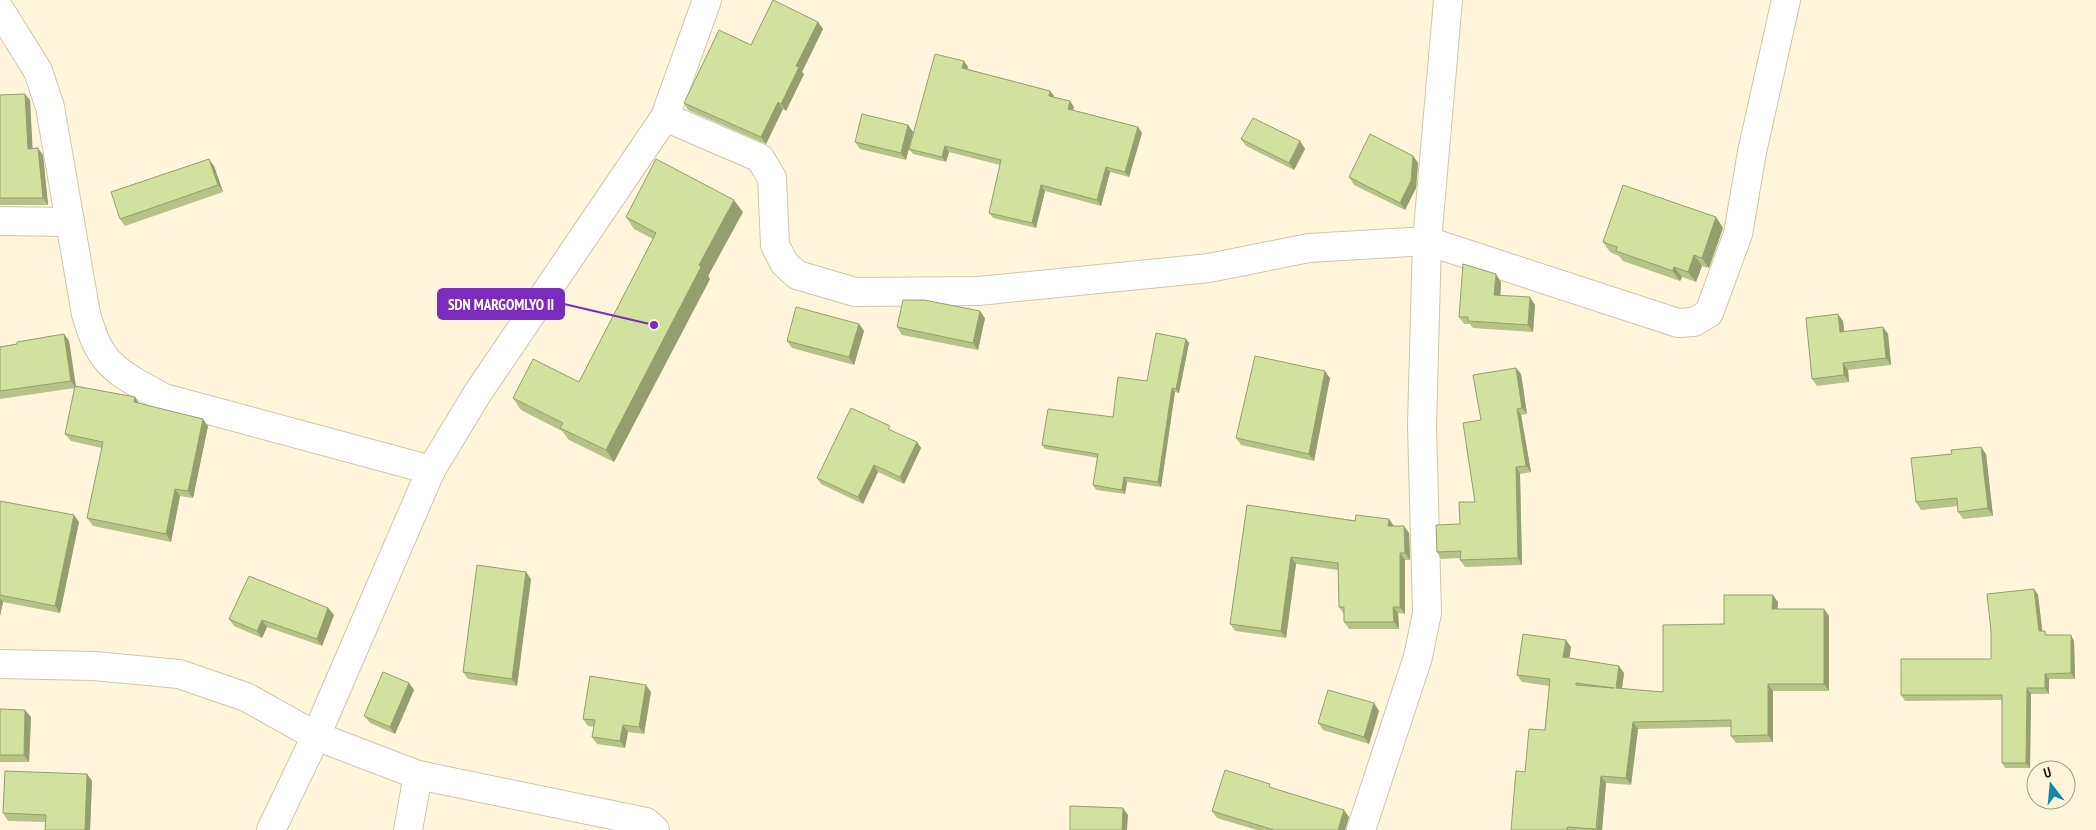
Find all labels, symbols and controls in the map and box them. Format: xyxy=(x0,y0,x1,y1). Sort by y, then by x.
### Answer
callout: SDN MARGOMLYO II xyxy=(438,289,564,319)
text: SDN MARGOMLYO II xyxy=(448,295,554,314)
north arrow xyxy=(2026,760,2076,810)
text: U xyxy=(2041,763,2053,782)

